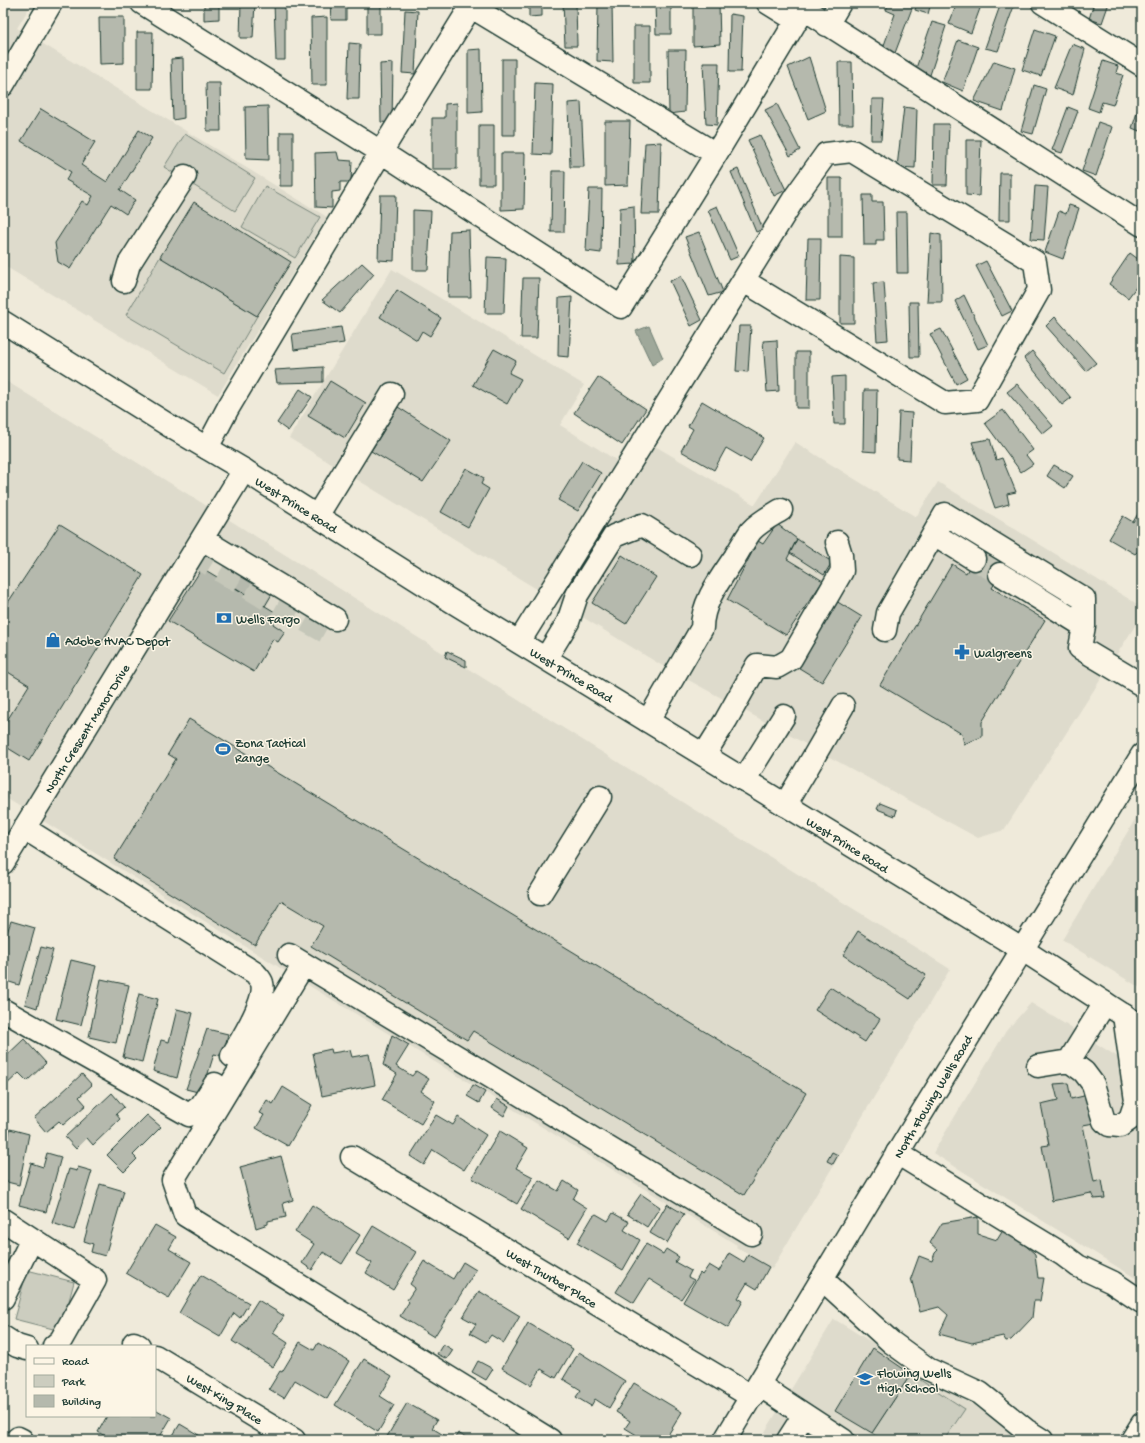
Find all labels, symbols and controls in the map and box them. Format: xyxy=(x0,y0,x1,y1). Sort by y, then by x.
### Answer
street label: West Prince Road xyxy=(252,475,341,538)
bank icon: Wells Fargo xyxy=(215,609,233,627)
place label: Wells Fargo xyxy=(236,613,300,628)
shop icon: Adobe HVAC Depot xyxy=(44,631,62,649)
place label: Adobe HVAC Depot xyxy=(65,635,171,650)
pharmacy icon: Walgreens xyxy=(953,643,971,661)
street label: West Prince Road xyxy=(526,645,616,708)
place label: Walgreens xyxy=(974,647,1033,662)
street label: North Crescent Manor Drive xyxy=(42,662,134,797)
place label: Zona Tactical Range xyxy=(235,737,306,767)
sports icon: Zona Tactical Range xyxy=(214,740,232,758)
street label: West Prince Road xyxy=(803,815,892,878)
street label: North Flowing Wells Road xyxy=(891,1032,978,1161)
street label: West Thurber Place xyxy=(503,1246,599,1312)
legend xyxy=(26,1345,156,1417)
text: Road xyxy=(62,1356,89,1370)
place label: Flowing Wells High School xyxy=(876,1367,952,1397)
school or university icon: Flowing Wells High School xyxy=(856,1370,874,1388)
street label: West King Place xyxy=(183,1372,265,1429)
text: Park xyxy=(61,1376,87,1390)
text: Building xyxy=(61,1396,101,1410)

